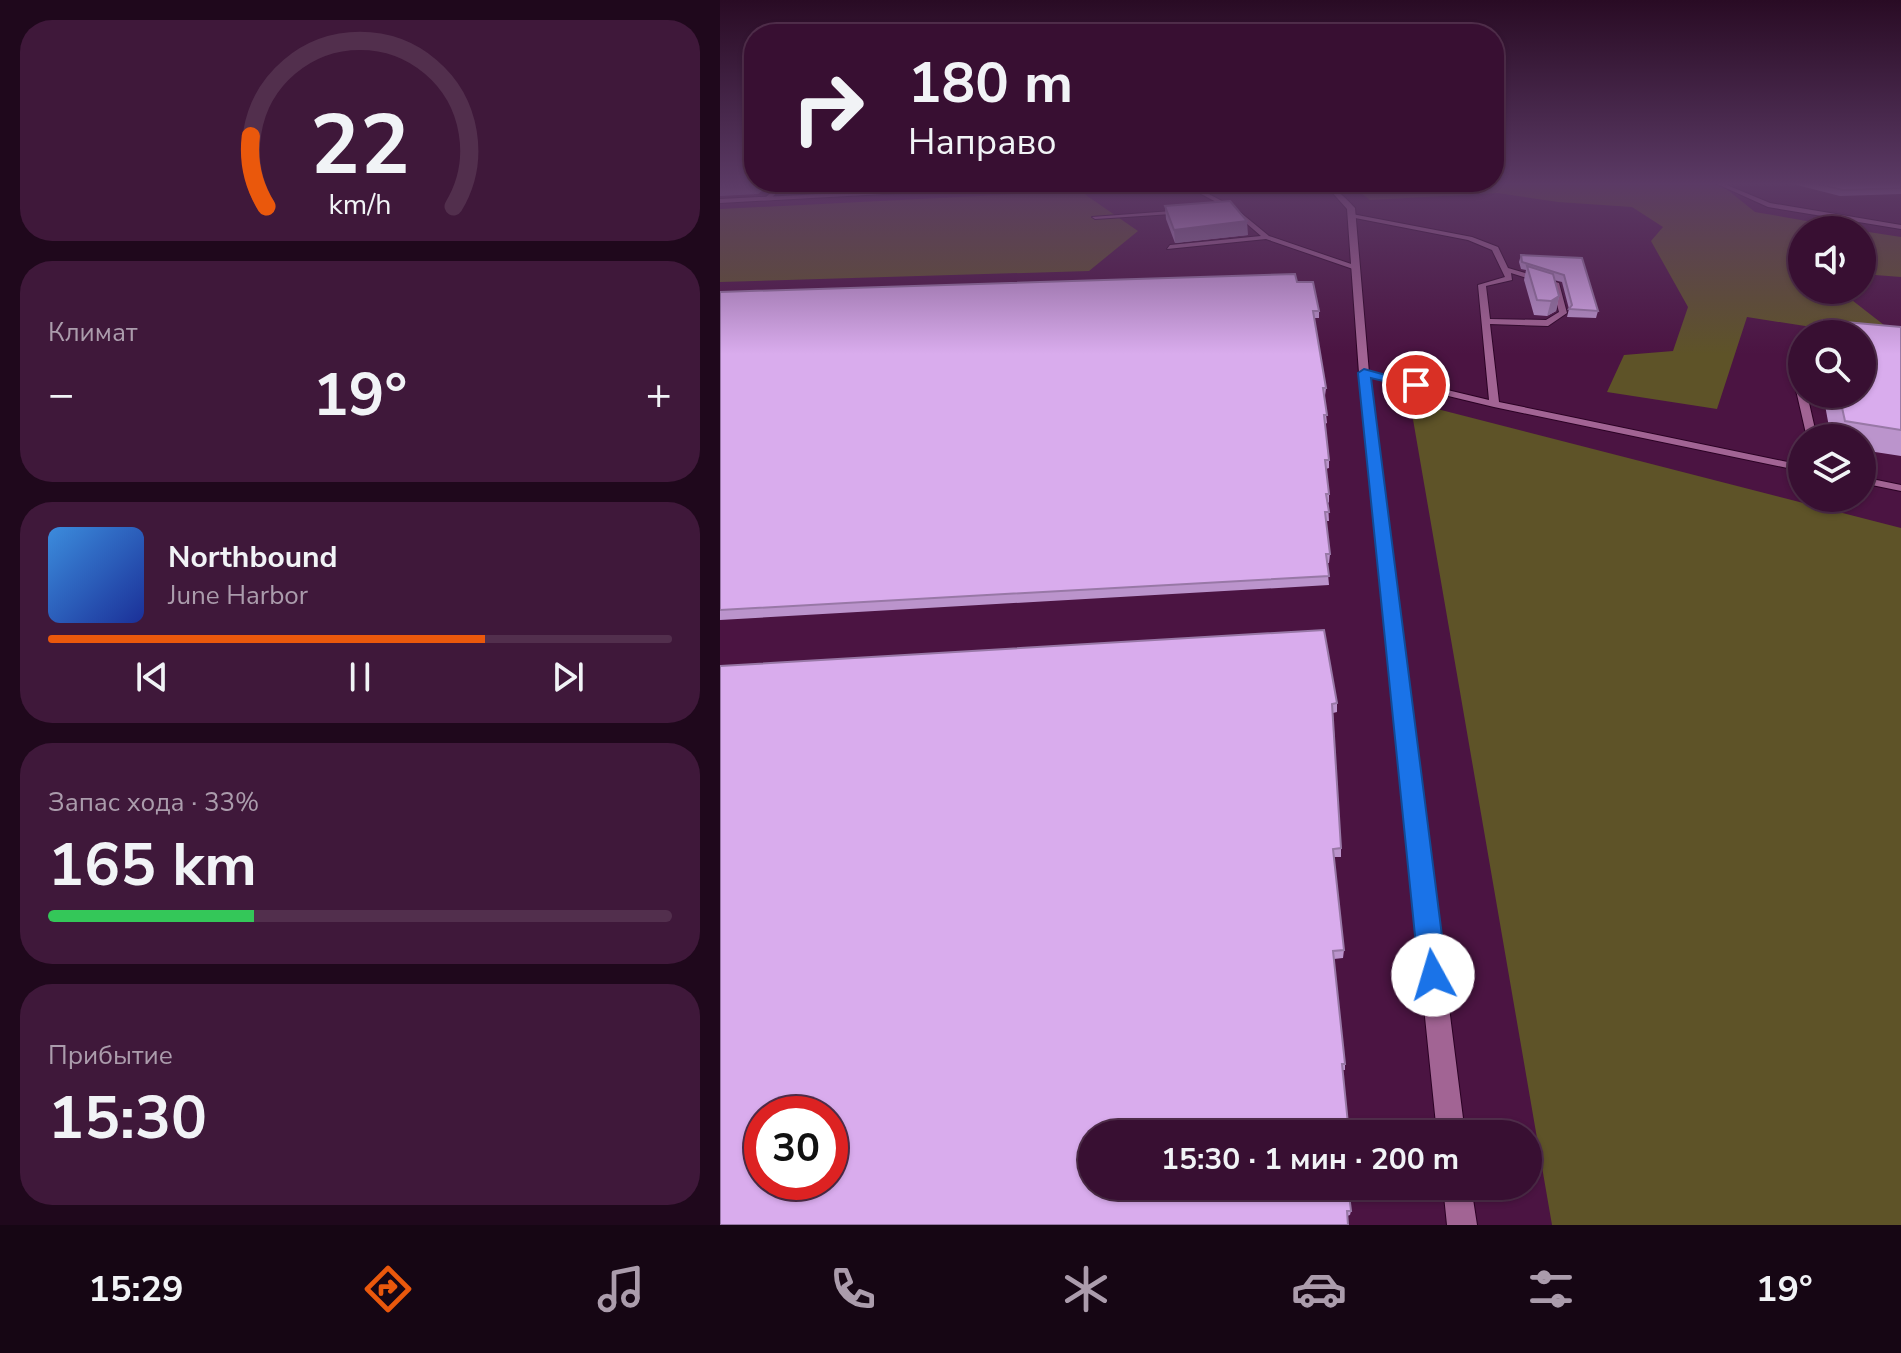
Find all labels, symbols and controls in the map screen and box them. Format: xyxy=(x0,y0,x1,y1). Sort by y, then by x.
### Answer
text: 180 m xyxy=(908,45,1073,122)
icon: right xyxy=(776,56,880,160)
text: 22 xyxy=(310,88,410,201)
text: Направо xyxy=(908,118,1057,167)
text: km/h xyxy=(329,185,391,224)
map controls xyxy=(1788,216,1876,512)
button: sound xyxy=(1788,216,1876,304)
text: Климат xyxy=(48,315,137,350)
button: search xyxy=(1788,320,1876,408)
pin xyxy=(1382,351,1450,419)
text: 19° xyxy=(313,354,407,436)
icon: arrive xyxy=(1394,363,1438,407)
text: − xyxy=(48,365,74,425)
text: + xyxy=(646,365,672,425)
button: layers xyxy=(1788,424,1876,512)
text: Northbound xyxy=(168,537,338,578)
text: June Harbor xyxy=(168,578,308,613)
icon: previous xyxy=(130,655,174,699)
icon: pause xyxy=(338,655,382,699)
icon: next xyxy=(546,655,590,699)
text: Запас хода · 33% xyxy=(48,785,259,820)
text: 165 km xyxy=(48,824,257,906)
position arrow xyxy=(1391,933,1475,1017)
text: Прибытие xyxy=(48,1038,173,1073)
text: 15:30 xyxy=(48,1077,207,1159)
speed limit sign: 30 xyxy=(744,1096,848,1200)
text: 15:30 · 1 мин · 200 m xyxy=(1161,1139,1459,1180)
icon: directions xyxy=(360,1261,416,1317)
icon: music xyxy=(593,1261,649,1317)
icon: phone xyxy=(825,1261,881,1317)
icon: climate xyxy=(1058,1261,1114,1317)
icon: car xyxy=(1291,1261,1347,1317)
icon: filters xyxy=(1523,1261,1579,1317)
text: 15:29 xyxy=(88,1265,184,1314)
text: 19° xyxy=(1756,1265,1813,1314)

